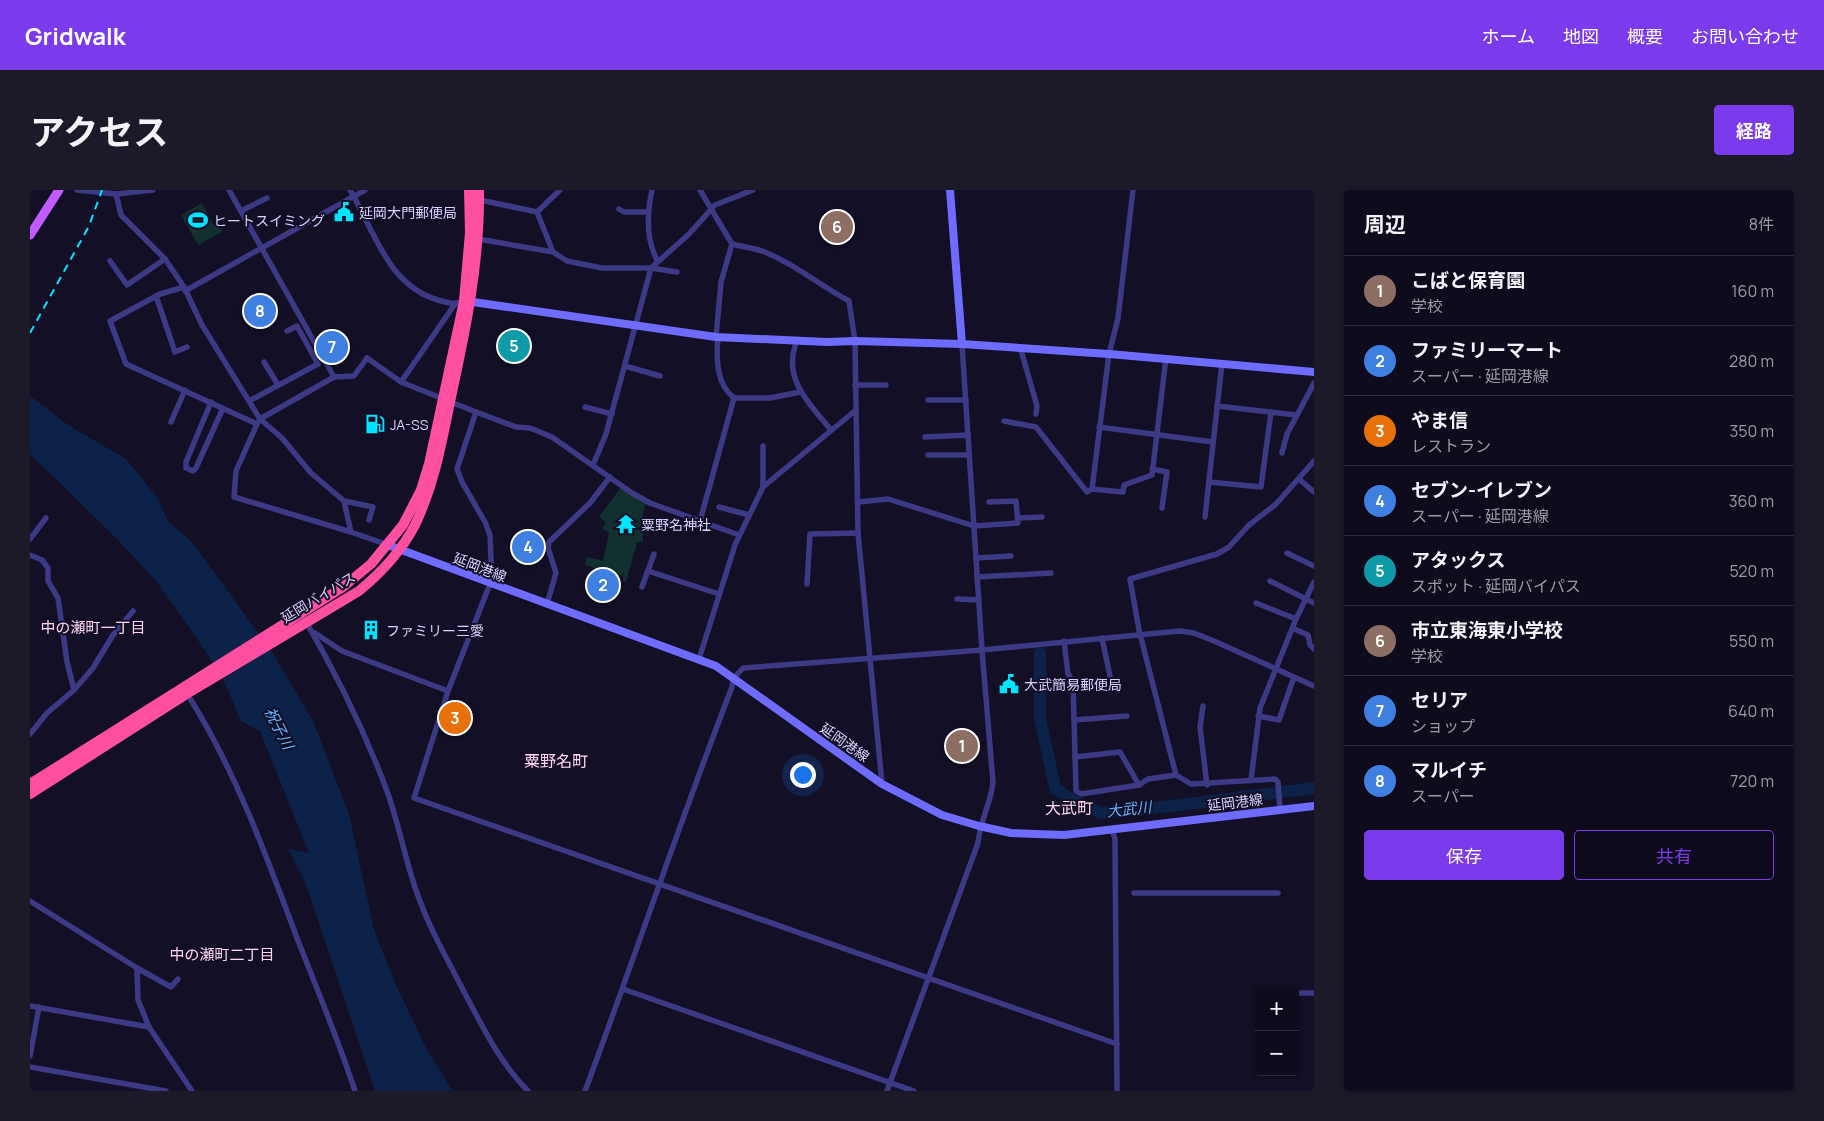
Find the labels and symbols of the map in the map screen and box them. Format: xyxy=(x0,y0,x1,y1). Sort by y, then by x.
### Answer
public building icon: 延岡大門郵便局 xyxy=(333,201,355,223)
place label: 延岡大門郵便局 xyxy=(359,203,457,222)
pin: 6 xyxy=(821,208,853,246)
sports icon: ヒートスイミング xyxy=(187,209,209,231)
place label: ヒートスイミング xyxy=(213,211,325,230)
pin: 8 xyxy=(244,292,276,330)
pin: 5 xyxy=(498,327,530,365)
pin: 7 xyxy=(316,328,348,366)
fuel station icon: JA-SS xyxy=(364,413,386,435)
place label: JA-SS xyxy=(390,415,429,434)
temple icon: 粟野名神社 xyxy=(615,513,637,535)
place label: 粟野名神社 xyxy=(641,515,711,534)
pin: 4 xyxy=(512,528,544,566)
street label: 延岡港線 xyxy=(450,548,510,586)
pin: 2 xyxy=(587,566,619,604)
street label: 延岡バイパス xyxy=(277,567,359,627)
district label: 中の瀬町一丁目 xyxy=(40,617,146,638)
building icon: ファミリー三愛 xyxy=(360,619,382,641)
place label: ファミリー三愛 xyxy=(386,621,484,640)
public building icon: 大武簡易郵便局 xyxy=(998,673,1020,695)
place label: 大武簡易郵便局 xyxy=(1024,675,1122,694)
pin: 3 xyxy=(439,699,471,737)
water label: 祝子川 xyxy=(259,703,299,755)
street label: 延岡港線 xyxy=(817,718,873,766)
pin: 1 xyxy=(946,727,978,765)
district label: 粟野名町 xyxy=(524,750,588,772)
your location xyxy=(790,762,816,788)
street label: 延岡港線 xyxy=(1206,789,1264,815)
water label: 大武川 xyxy=(1106,796,1154,822)
district label: 大武町 xyxy=(1045,797,1093,819)
district label: 中の瀬町二丁目 xyxy=(169,944,275,965)

